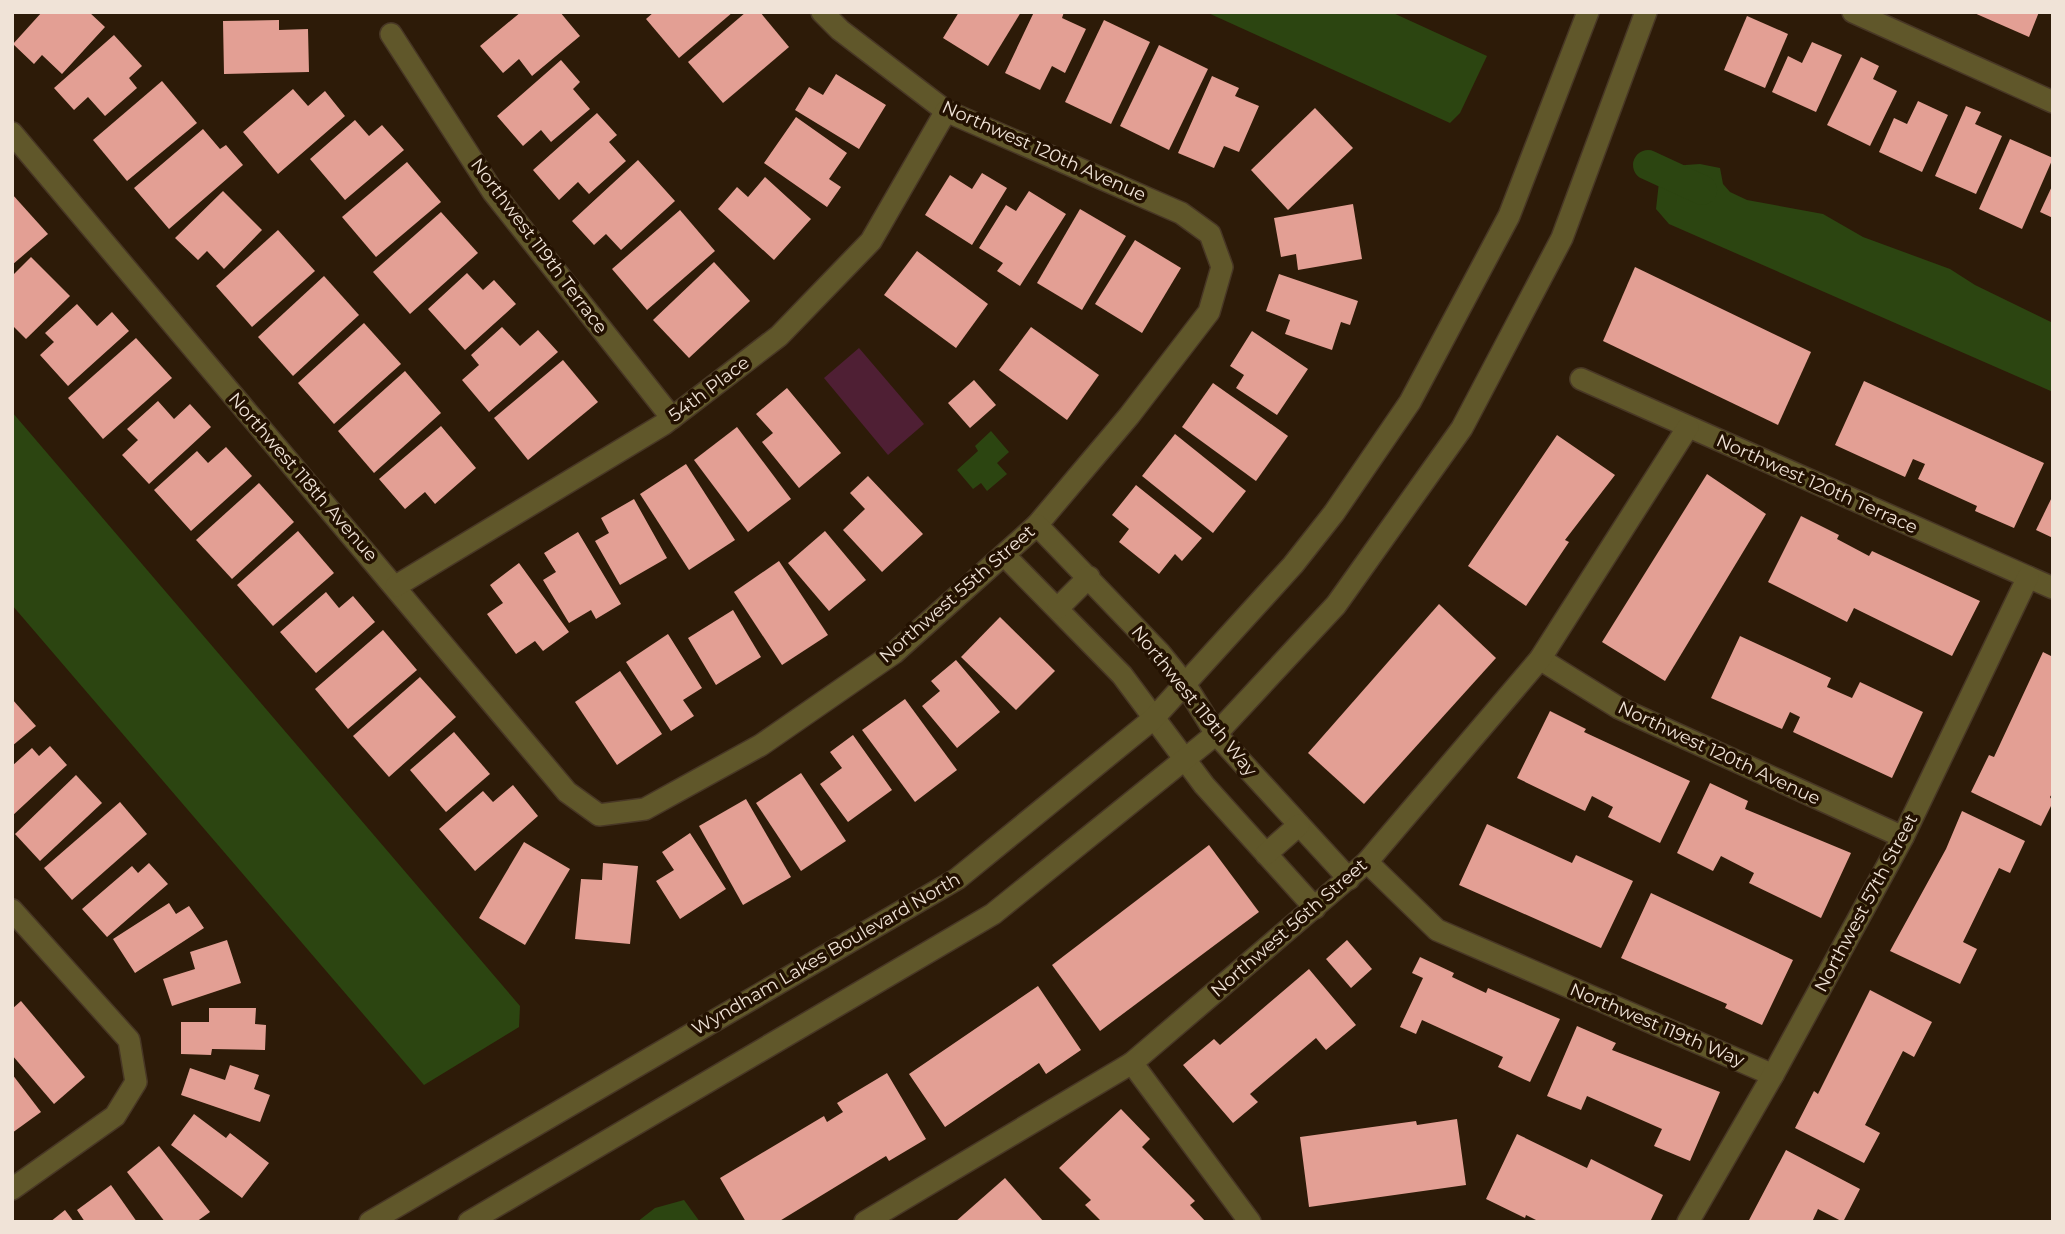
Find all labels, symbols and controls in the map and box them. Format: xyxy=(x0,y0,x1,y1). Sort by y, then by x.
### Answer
street label: Northwest 120th Avenue xyxy=(939,96,1149,206)
street label: Northwest 119th Terrace xyxy=(466,154,612,338)
street label: 54th Place xyxy=(664,351,754,427)
street label: Northwest 118th Avenue xyxy=(224,388,382,566)
street label: Northwest 120th Terrace xyxy=(1713,430,1921,538)
street label: Northwest 55th Street xyxy=(875,520,1039,668)
street label: Northwest 119th Way xyxy=(1127,621,1262,781)
street label: Northwest 120th Avenue xyxy=(1614,696,1824,810)
street label: Northwest 57th Street xyxy=(1810,810,1922,996)
street label: Northwest 56th Street xyxy=(1206,854,1372,1002)
street label: Wyndham Lakes Boulevard North xyxy=(688,868,964,1040)
street label: Northwest 119th Way xyxy=(1566,978,1748,1072)

